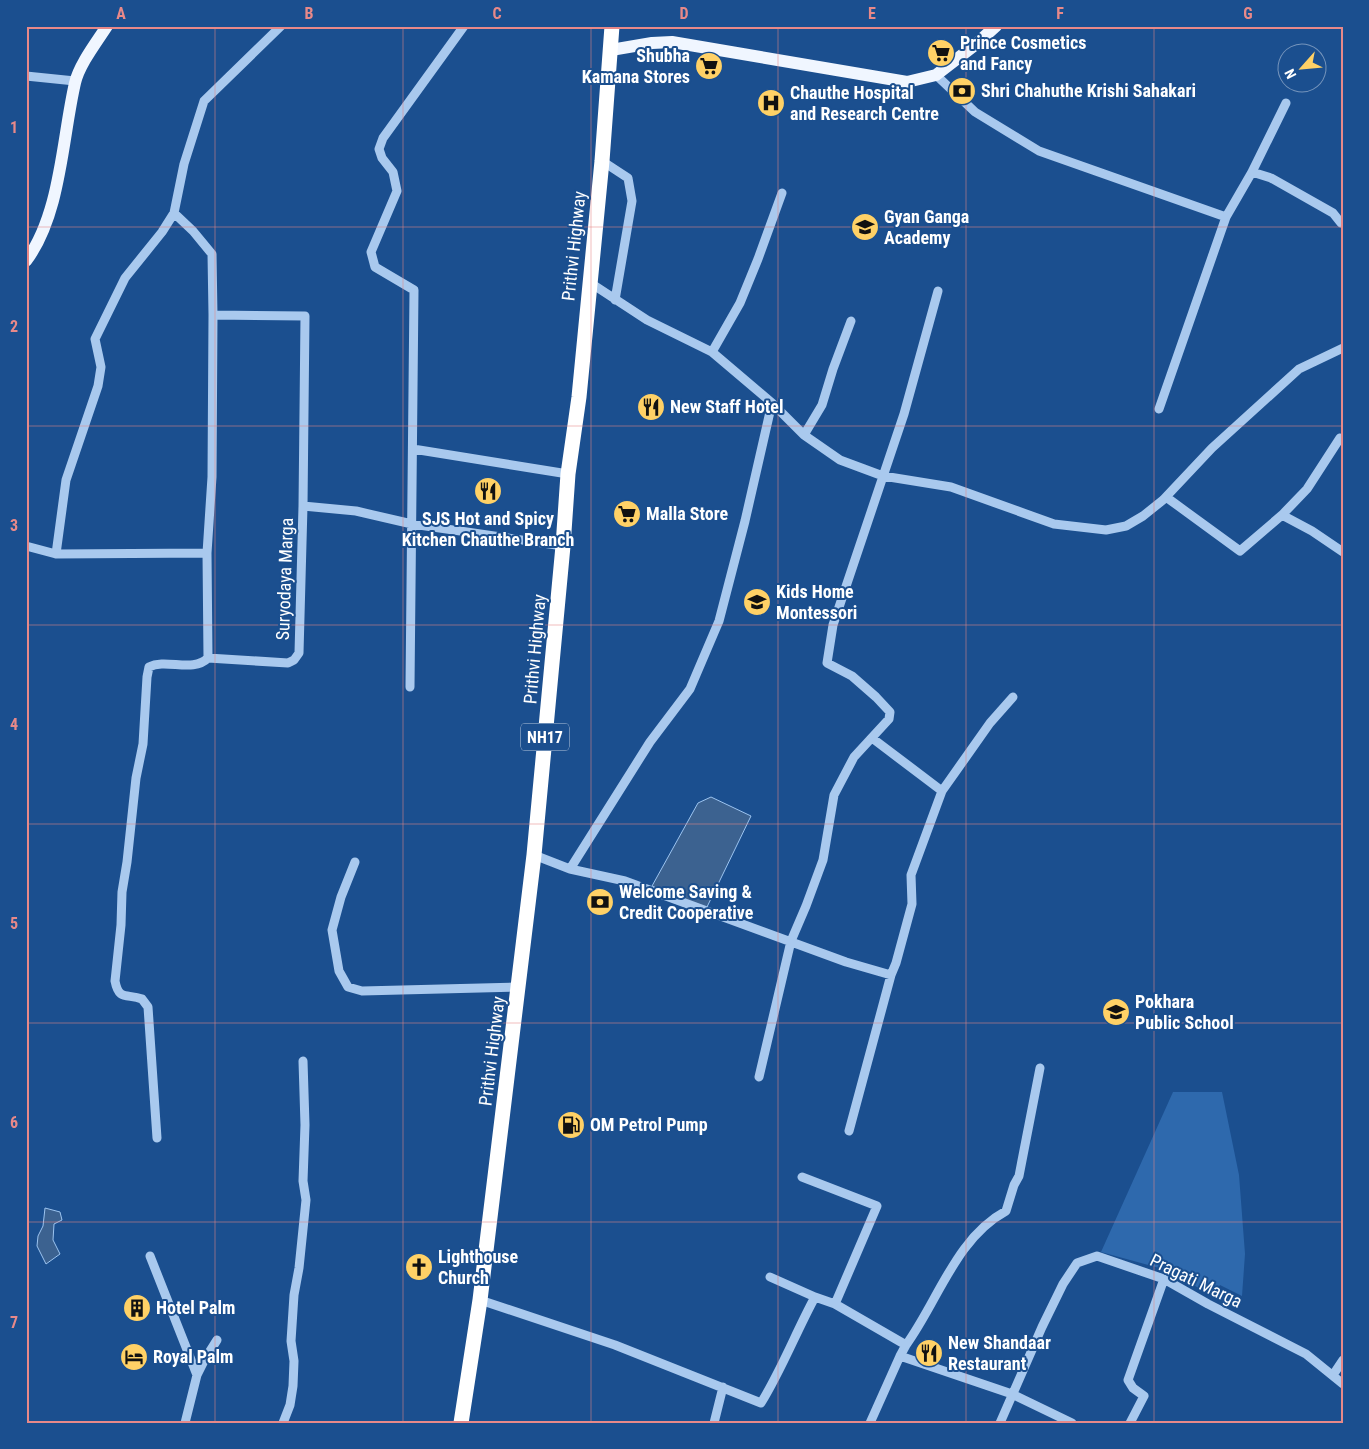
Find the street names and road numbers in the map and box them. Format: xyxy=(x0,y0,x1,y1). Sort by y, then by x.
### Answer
street label: Prithvi Highway xyxy=(557,190,590,302)
street label: Suryodaya Marga xyxy=(272,517,297,641)
street label: Prithvi Highway xyxy=(519,593,550,705)
road number: NH17 xyxy=(521,724,569,750)
street label: Prithvi Highway xyxy=(474,995,509,1107)
street label: Pragati Marga xyxy=(1147,1249,1246,1312)

